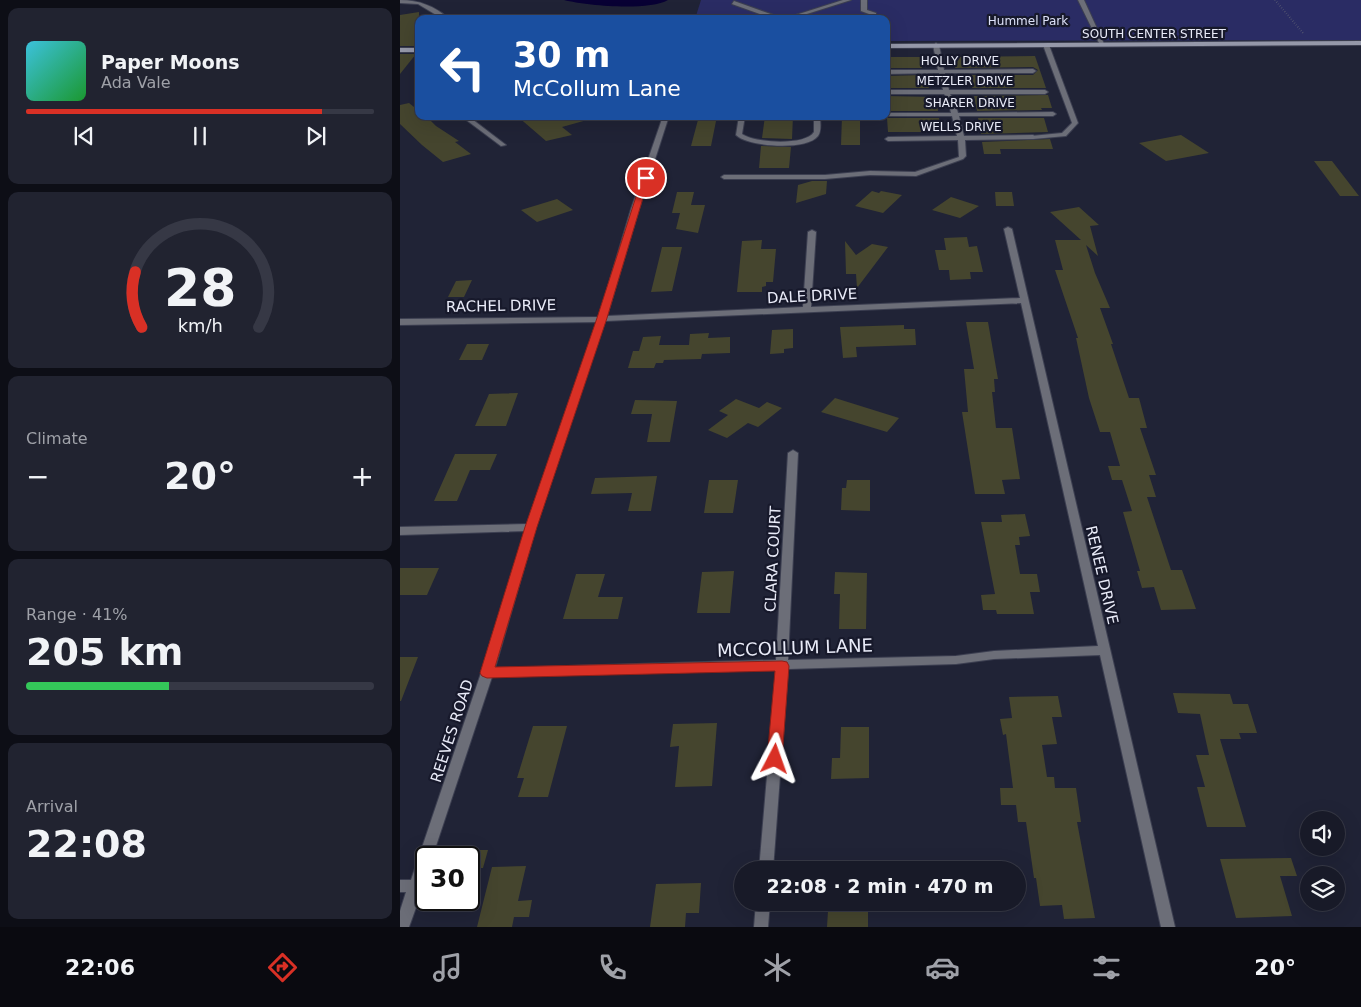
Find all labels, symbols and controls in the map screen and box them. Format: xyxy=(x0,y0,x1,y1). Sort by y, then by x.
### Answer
park label: Hummel Park xyxy=(988,14,1068,28)
street label: SOUTH CENTER STREET xyxy=(1082,27,1227,41)
icon: left xyxy=(430,35,495,100)
text: 30 m xyxy=(513,35,610,75)
text: Paper Moons xyxy=(101,51,240,73)
street label: HOLLY DRIVE xyxy=(921,54,999,68)
text: Ada Vale xyxy=(101,73,171,92)
street label: METZLER DRIVE xyxy=(917,74,1013,88)
text: McCollum Lane xyxy=(513,76,681,101)
street label: SHARER DRIVE xyxy=(925,96,1015,110)
street label: WELLS DRIVE xyxy=(920,120,1002,134)
icon: previous xyxy=(70,122,98,150)
icon: pause xyxy=(186,122,214,150)
icon: next xyxy=(302,122,330,150)
pin xyxy=(625,157,667,199)
icon: arrive xyxy=(632,164,660,192)
text: 28 xyxy=(164,258,236,318)
street label: DALE DRIVE xyxy=(766,285,858,307)
street label: RACHEL DRIVE xyxy=(446,296,556,316)
text: km/h xyxy=(177,315,223,336)
text: Climate xyxy=(26,429,88,448)
text: 20° xyxy=(164,454,236,498)
text: − xyxy=(26,460,49,493)
text: + xyxy=(351,460,374,493)
street label: CLARA COURT xyxy=(761,505,785,612)
street label: RENEE DRIVE xyxy=(1082,524,1122,626)
text: Range · 41% xyxy=(26,605,128,624)
text: 205 km xyxy=(26,630,183,674)
street label: MCCOLLUM LANE xyxy=(717,634,873,661)
street label: REEVES ROAD xyxy=(427,677,477,785)
position arrow xyxy=(748,732,800,784)
text: Arrival xyxy=(26,797,78,816)
map controls xyxy=(1300,811,1345,911)
button: sound xyxy=(1300,811,1345,856)
text: 22:08 xyxy=(26,822,147,866)
speed limit sign: 30 xyxy=(415,846,480,911)
button: layers xyxy=(1300,866,1345,911)
text: 22:08 · 2 min · 470 m xyxy=(766,875,994,897)
icon: directions xyxy=(265,950,300,985)
icon: music xyxy=(430,950,465,985)
icon: phone xyxy=(595,950,630,985)
icon: climate xyxy=(760,950,795,985)
icon: car xyxy=(925,950,960,985)
icon: filters xyxy=(1089,950,1124,985)
text: 22:06 xyxy=(65,955,135,980)
text: 20° xyxy=(1254,955,1296,980)

